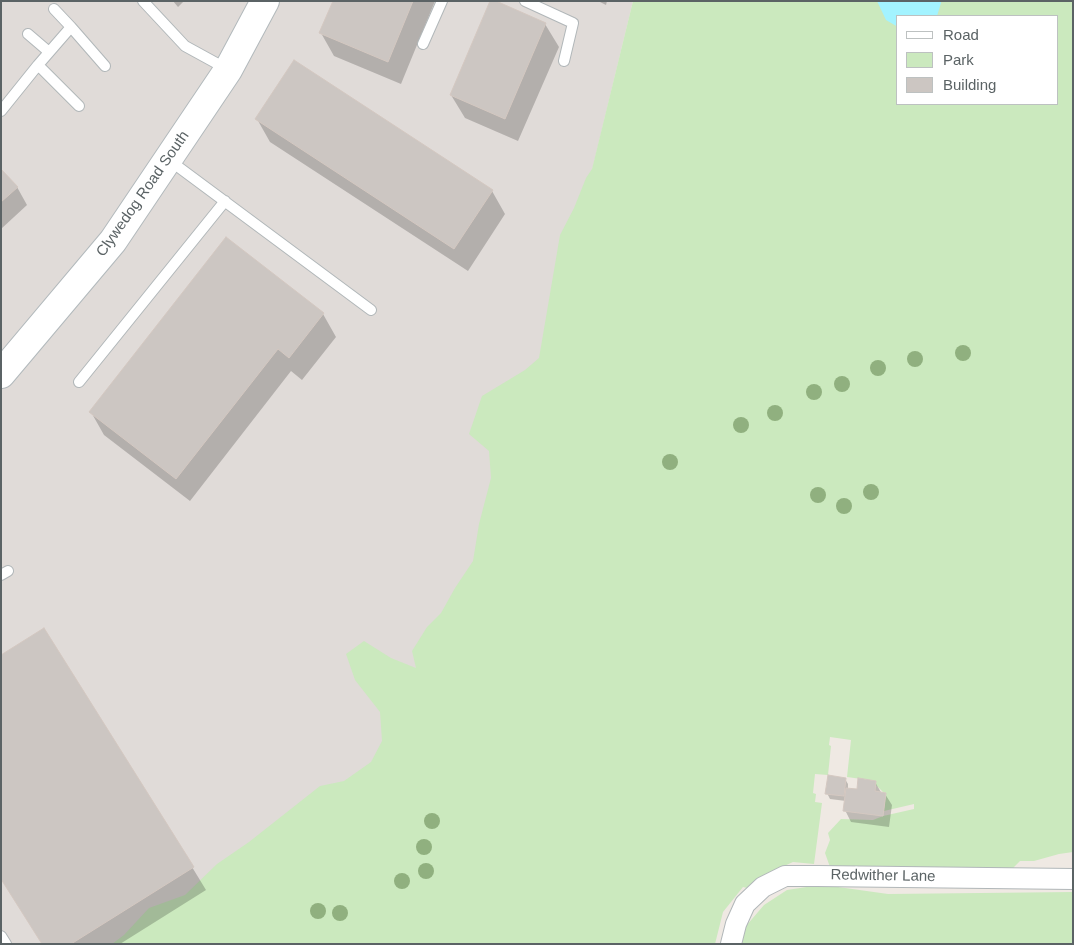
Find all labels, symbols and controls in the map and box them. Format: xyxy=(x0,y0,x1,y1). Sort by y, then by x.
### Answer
legend xyxy=(896,15,1059,105)
text: Road xyxy=(943,26,979,43)
text: Park xyxy=(943,51,974,68)
text: Building xyxy=(943,76,996,93)
street label: Clywedog Road South xyxy=(93,128,193,260)
street label: Redwither Lane xyxy=(830,866,936,886)

